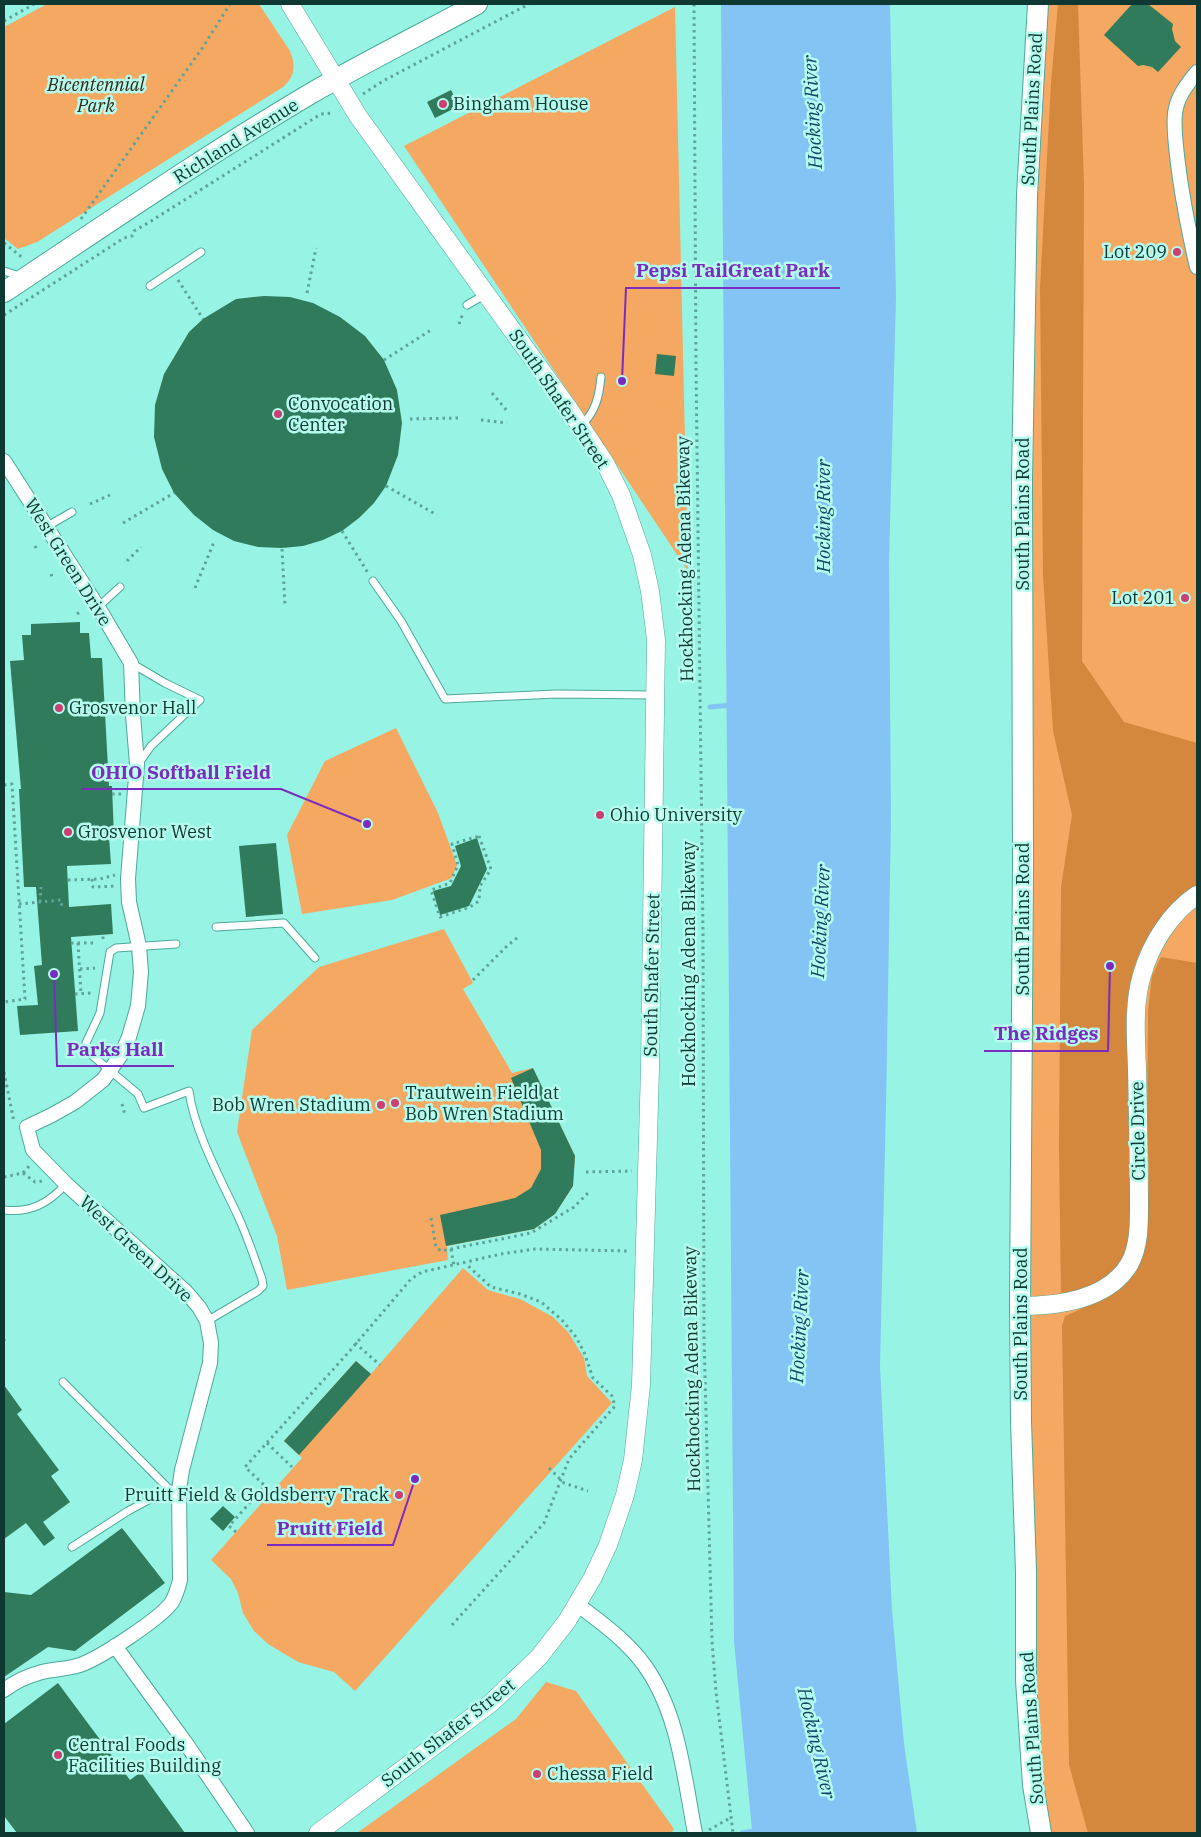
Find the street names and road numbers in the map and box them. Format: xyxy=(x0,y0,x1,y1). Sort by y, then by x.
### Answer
street label: South Plains Road xyxy=(1016,32,1047,186)
street label: Richland Avenue xyxy=(169,93,303,188)
street label: South Shafer Street xyxy=(504,324,615,473)
street label: Hockhocking Adena Bikeway xyxy=(671,436,698,682)
street label: South Plains Road xyxy=(1011,437,1034,591)
street label: West Green Drive xyxy=(20,493,117,630)
street label: Hockhocking Adena Bikeway xyxy=(677,841,700,1087)
street label: South Plains Road xyxy=(1011,842,1034,996)
street label: South Shafer Street xyxy=(639,893,664,1057)
street label: Circle Drive xyxy=(1125,1081,1150,1181)
street label: West Green Drive xyxy=(75,1190,198,1307)
street label: Hockhocking Adena Bikeway xyxy=(678,1246,705,1492)
street label: South Plains Road xyxy=(1009,1247,1032,1401)
street label: South Plains Road xyxy=(1015,1651,1048,1805)
street label: South Shafer Street xyxy=(376,1673,519,1792)

